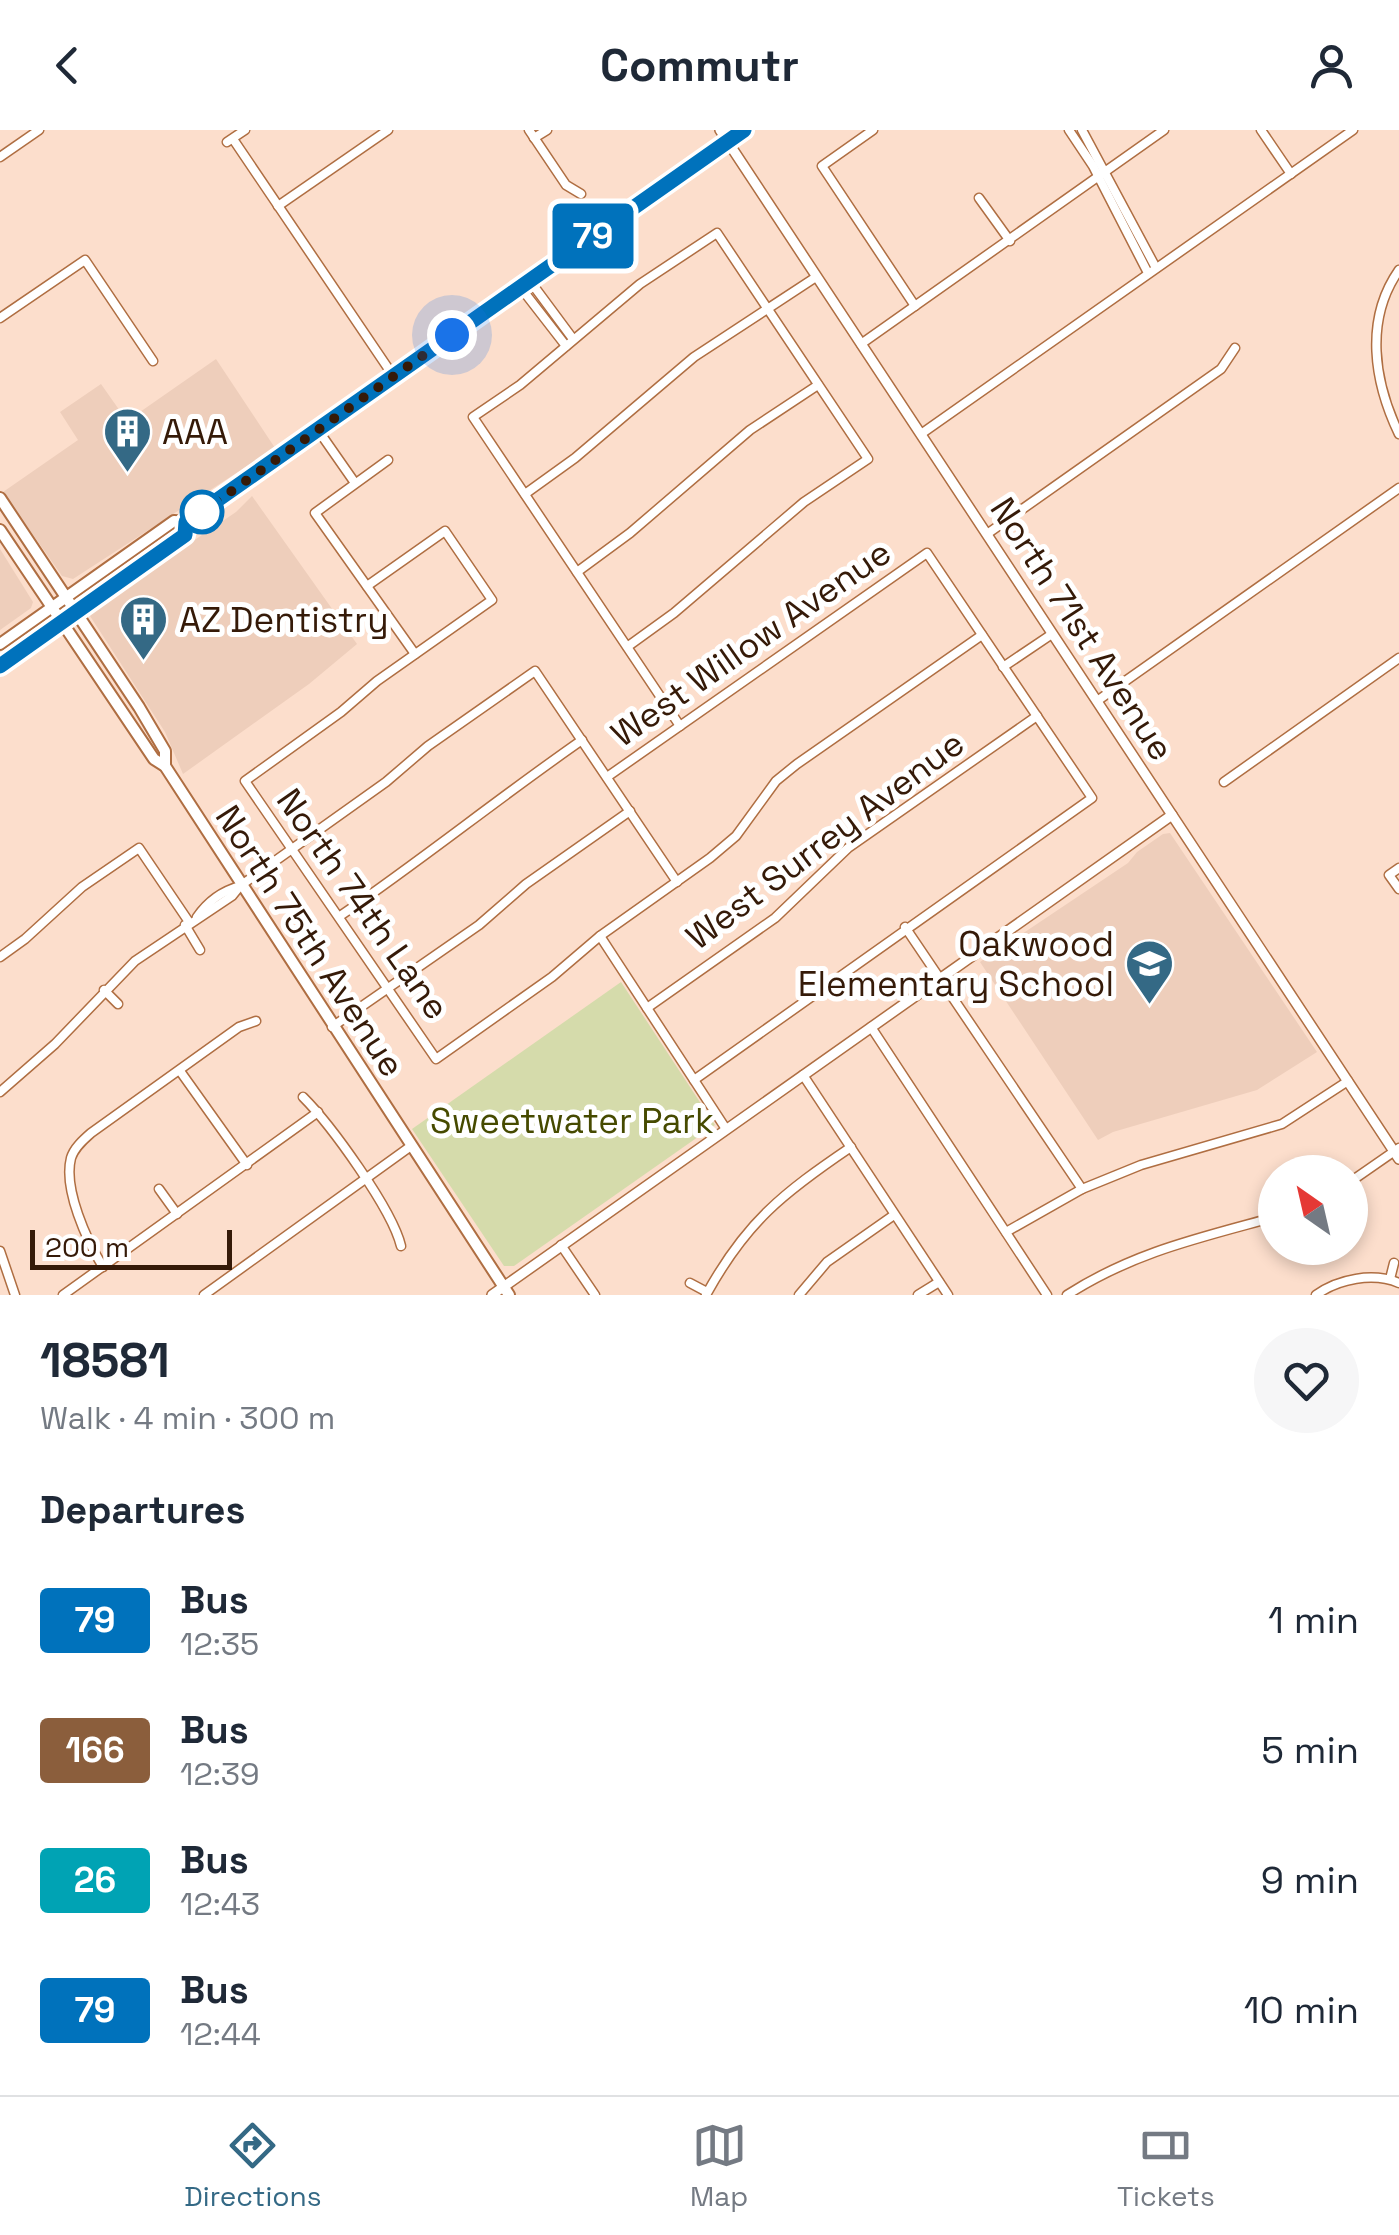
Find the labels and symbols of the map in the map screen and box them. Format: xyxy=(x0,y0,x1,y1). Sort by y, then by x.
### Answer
line badge: 79 xyxy=(548,204,638,268)
your location xyxy=(427,310,477,360)
building icon: AAA xyxy=(101,406,153,474)
place label: AAA xyxy=(162,410,228,454)
street label: North 71st Avenue xyxy=(981,489,1183,769)
unlabelled marker xyxy=(181,491,223,533)
street label: West Willow Avenue xyxy=(603,530,899,756)
building icon: AZ Dentistry xyxy=(118,594,170,662)
place label: AZ Dentistry xyxy=(179,598,389,642)
street label: West Surrey Avenue xyxy=(677,721,973,959)
street label: North 74th Lane xyxy=(267,780,459,1028)
street label: North 75th Avenue xyxy=(206,797,414,1085)
place label: Oakwood Elementary School xyxy=(798,922,1114,1006)
school or university icon: Oakwood Elementary School xyxy=(1123,938,1175,1006)
park label: Sweetwater Park xyxy=(430,1099,714,1143)
north arrow xyxy=(1258,1155,1368,1265)
scale bar xyxy=(30,1225,232,1270)

